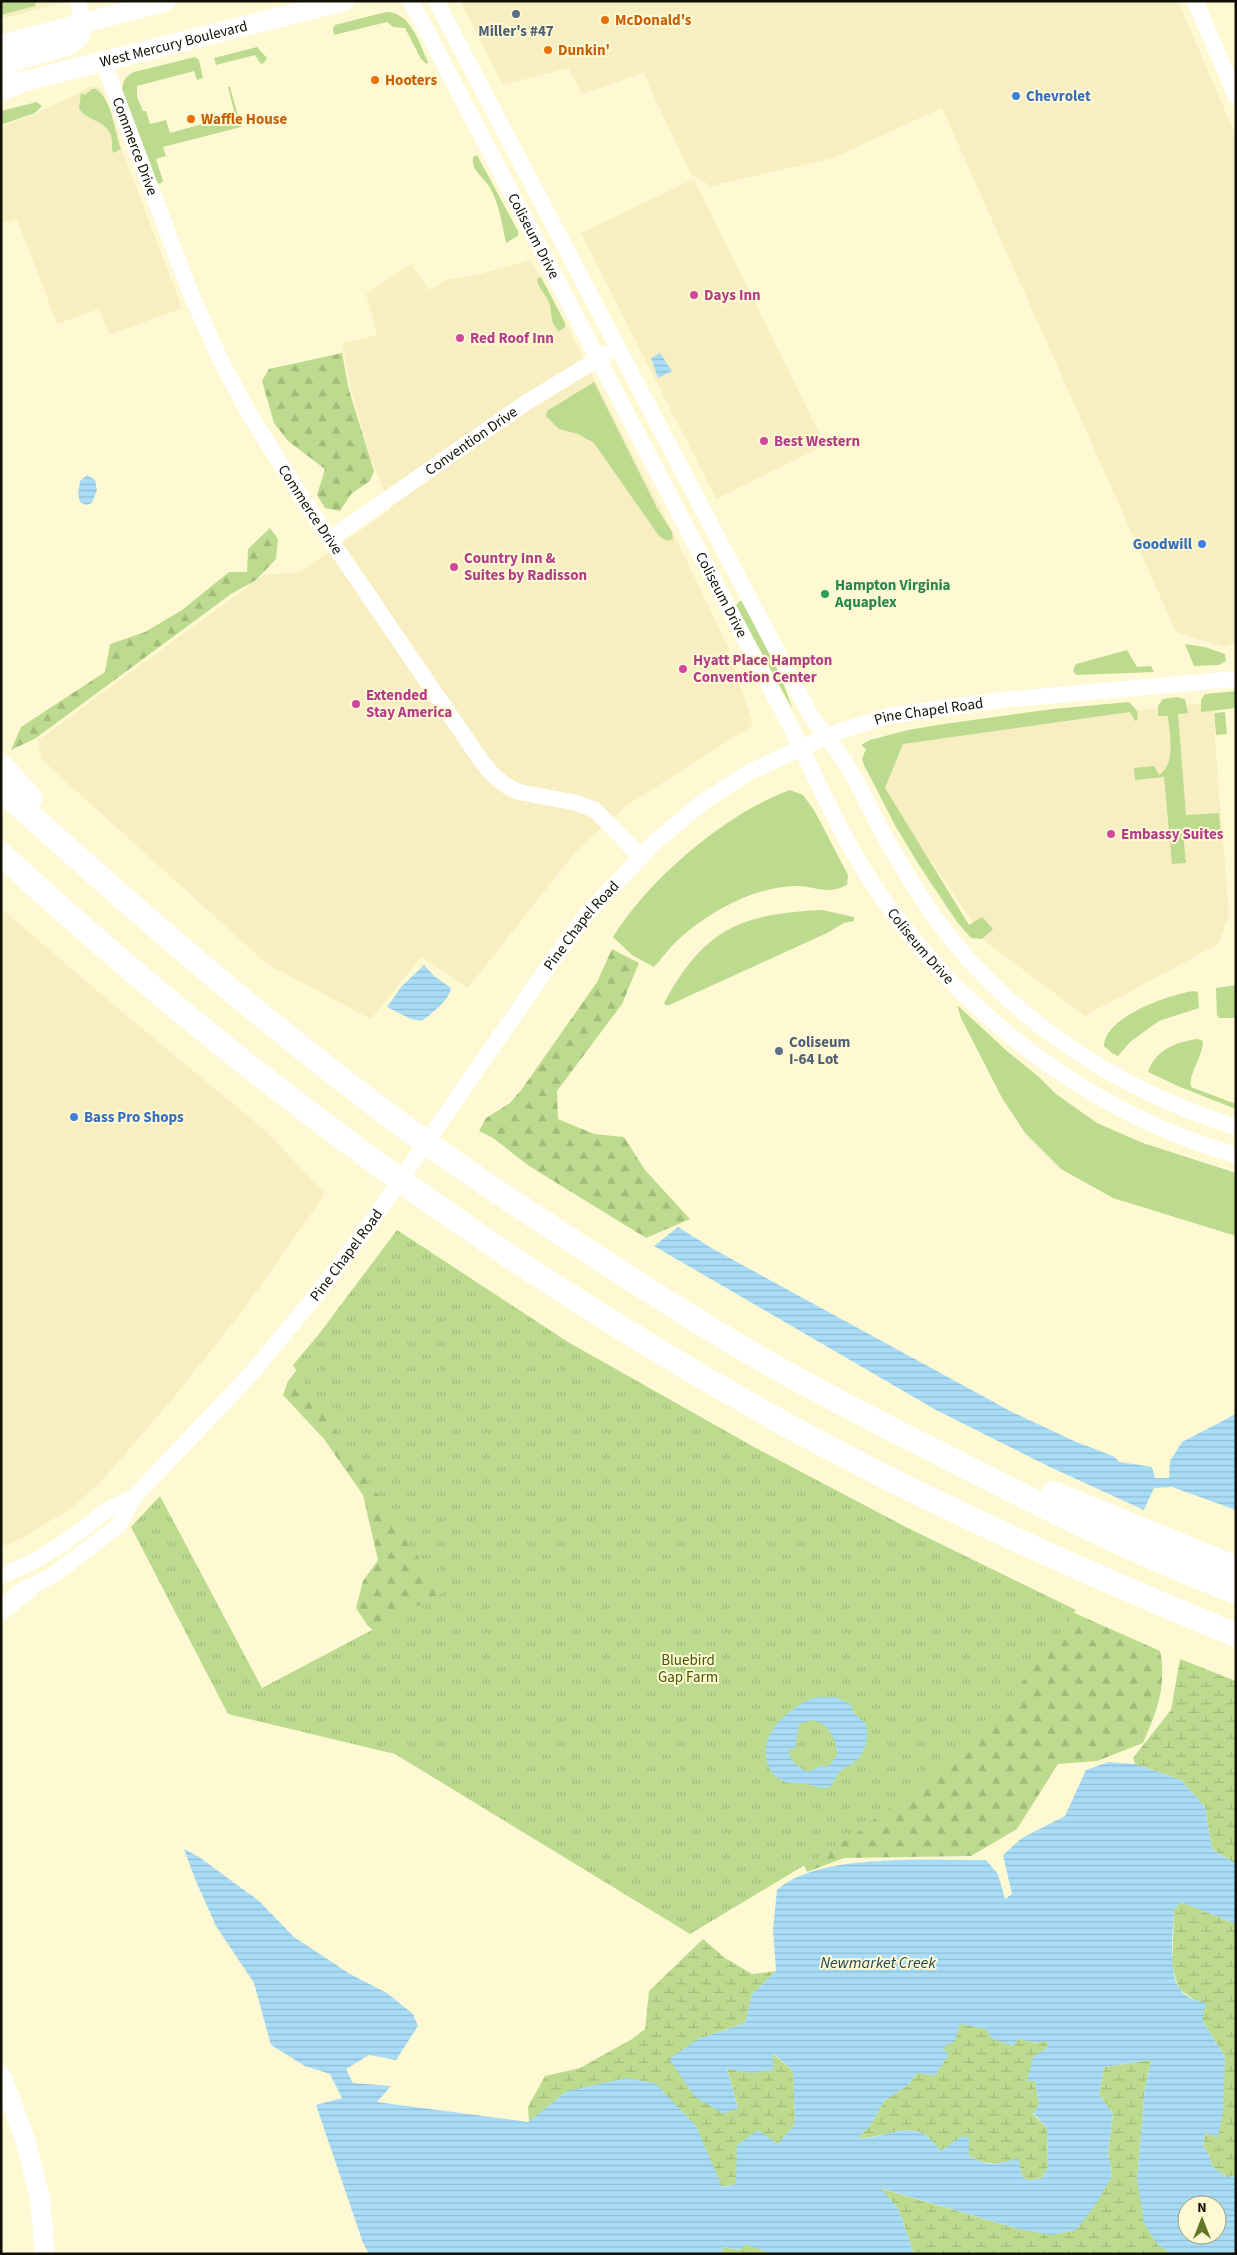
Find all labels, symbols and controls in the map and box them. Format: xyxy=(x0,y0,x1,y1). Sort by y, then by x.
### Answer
marker: Miller's #47 xyxy=(510,8,522,20)
place label: McDonald's xyxy=(615,10,692,31)
marker: McDonald's xyxy=(599,14,611,26)
street label: West Mercury Boulevard xyxy=(98,15,250,72)
place label: Miller's #47 xyxy=(478,21,554,42)
place label: Dunkin' xyxy=(558,40,610,61)
marker: Dunkin' xyxy=(542,44,554,56)
place label: Hooters xyxy=(385,70,437,91)
marker: Hooters xyxy=(369,74,381,86)
place label: Chevrolet xyxy=(1026,86,1091,107)
marker: Chevrolet xyxy=(1010,90,1022,102)
street label: Commerce Drive xyxy=(107,94,163,198)
place label: Waffle House xyxy=(201,109,287,130)
marker: Waffle House xyxy=(185,113,197,125)
street label: Coliseum Drive xyxy=(503,189,565,282)
place label: Days Inn xyxy=(704,285,761,306)
marker: Days Inn xyxy=(688,289,700,301)
place label: Red Roof Inn xyxy=(470,328,554,349)
marker: Red Roof Inn xyxy=(454,332,466,344)
street label: Convention Drive xyxy=(421,401,522,480)
place label: Best Western xyxy=(774,431,860,452)
marker: Best Western xyxy=(758,435,770,447)
street label: Commerce Drive xyxy=(273,461,348,559)
place label: Goodwill xyxy=(1133,534,1193,555)
marker: Goodwill xyxy=(1196,538,1208,550)
place label: Country Inn & Suites by Radisson xyxy=(464,548,587,586)
street label: Coliseum Drive xyxy=(690,548,753,641)
marker: Country Inn & Suites by Radisson xyxy=(448,561,460,573)
place label: Hampton Virginia Aquaplex xyxy=(834,575,951,613)
marker: Hampton Virginia Aquaplex xyxy=(819,588,831,600)
place label: Hyatt Place Hampton Convention Center xyxy=(693,650,832,688)
marker: Hyatt Place Hampton Convention Center xyxy=(677,663,689,675)
place label: Extended Stay America xyxy=(366,685,452,723)
street label: Pine Chapel Road xyxy=(871,692,984,730)
marker: Extended Stay America xyxy=(350,698,362,710)
place label: Embassy Suites xyxy=(1121,824,1224,845)
marker: Embassy Suites xyxy=(1105,828,1117,840)
street label: Pine Chapel Road xyxy=(538,876,624,974)
street label: Coliseum Drive xyxy=(882,903,959,989)
place label: Coliseum I-64 Lot xyxy=(789,1032,850,1070)
marker: Coliseum I-64 Lot xyxy=(773,1045,785,1057)
place label: Bass Pro Shops xyxy=(84,1107,184,1128)
marker: Bass Pro Shops xyxy=(68,1111,80,1123)
street label: Pine Chapel Road xyxy=(305,1205,388,1306)
park label: Bluebird Gap Farm xyxy=(658,1650,718,1688)
water label: Newmarket Creek xyxy=(820,1952,936,1974)
north arrow xyxy=(1177,2195,1227,2245)
text: N xyxy=(1197,2198,1207,2218)

